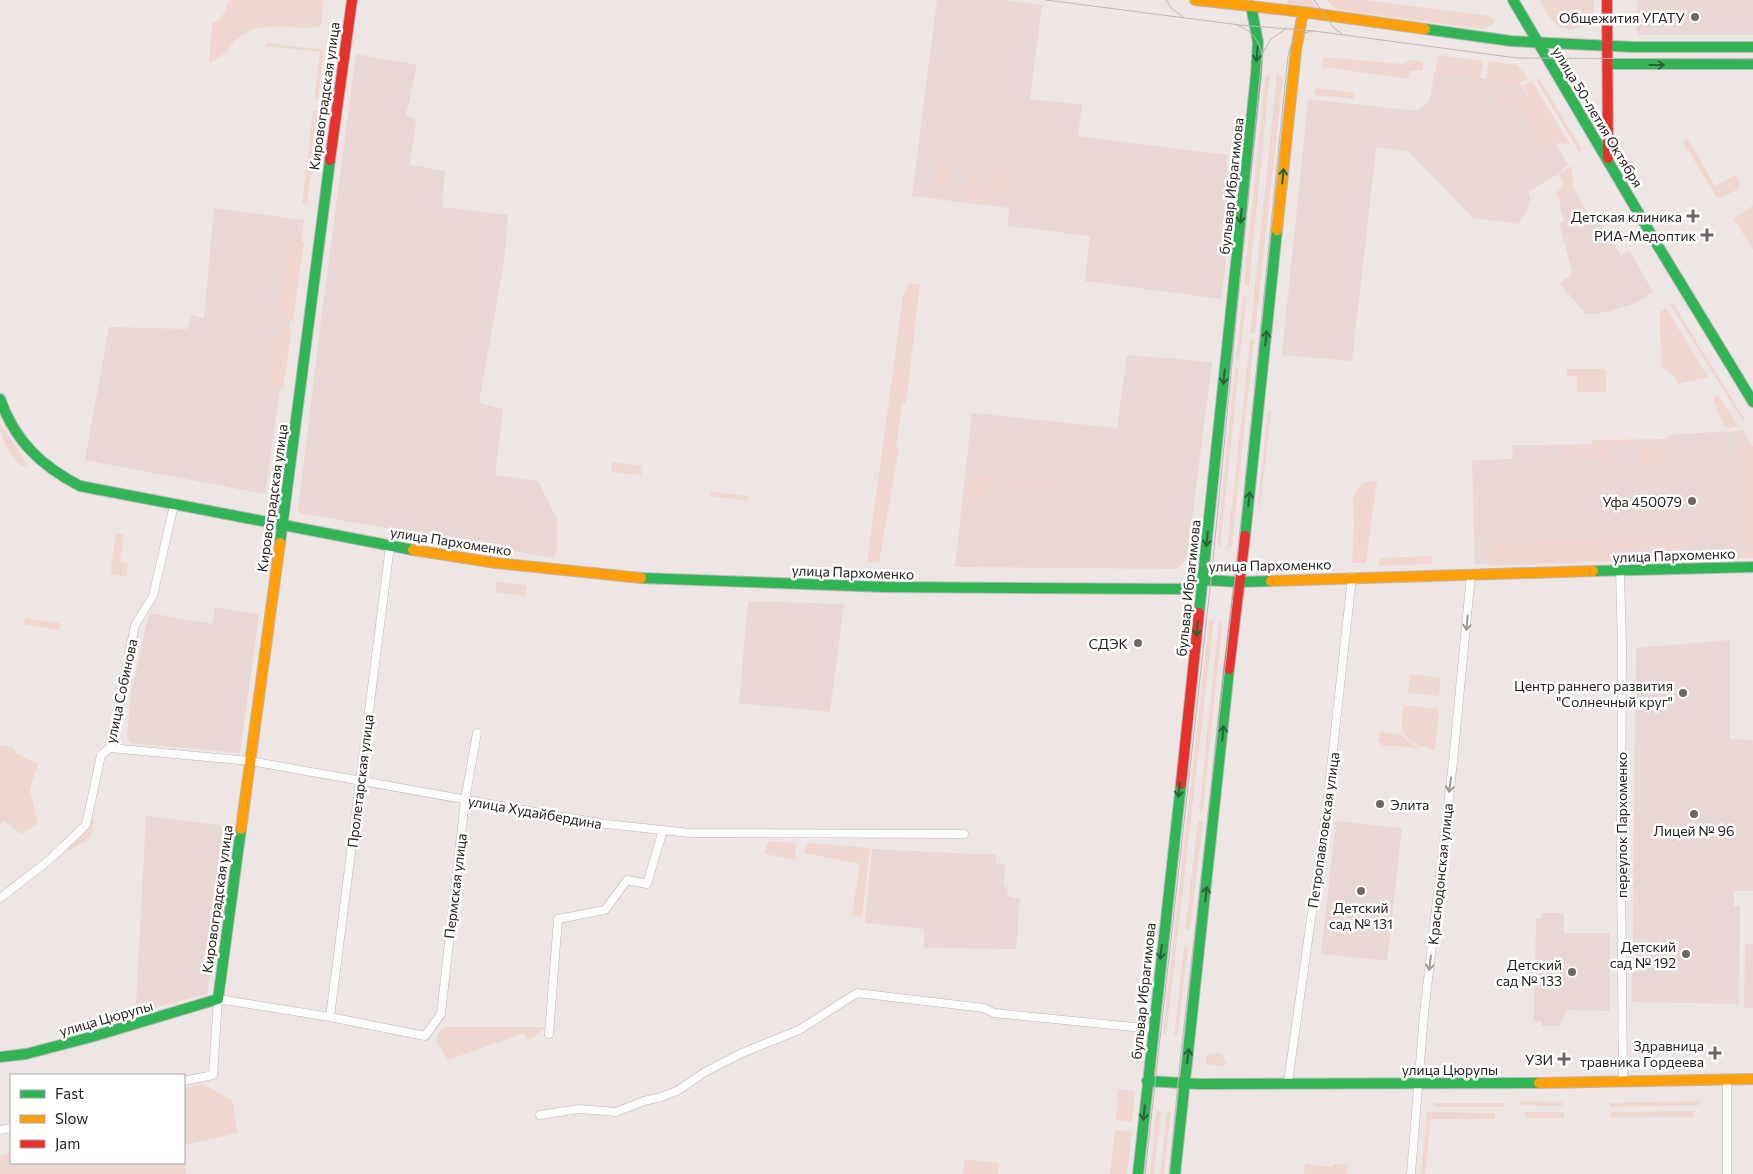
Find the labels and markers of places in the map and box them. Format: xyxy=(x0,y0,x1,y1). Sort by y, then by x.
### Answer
place label: Общежития УГАТУ xyxy=(1559,9,1686,26)
marker: Общежития УГАТУ xyxy=(1689,11,1701,23)
place label: Детская клиника xyxy=(1571,208,1682,225)
marker: Детская клиника xyxy=(1686,209,1700,223)
place label: РИА-Медоптик xyxy=(1594,227,1697,244)
marker: РИА-Медоптик xyxy=(1700,228,1714,242)
place label: Уфа 450079 xyxy=(1602,493,1682,510)
marker: Уфа 450079 xyxy=(1686,495,1698,507)
place label: СДЭК xyxy=(1088,635,1128,652)
marker: СДЭК xyxy=(1132,637,1144,649)
place label: Центр раннего развития "Солнечный круг" xyxy=(1514,677,1673,710)
marker: Центр раннего развития "Солнечный круг" xyxy=(1677,687,1689,699)
place label: Элита xyxy=(1390,796,1429,813)
marker: Элита xyxy=(1374,798,1386,810)
marker: Лицей № 96 xyxy=(1688,808,1700,820)
place label: Лицей № 96 xyxy=(1654,822,1734,839)
marker: Детский сад № 131 xyxy=(1355,885,1367,897)
place label: Детский сад № 131 xyxy=(1329,899,1393,932)
place label: Детский сад № 192 xyxy=(1610,938,1676,971)
marker: Детский сад № 192 xyxy=(1680,948,1692,960)
place label: Детский сад № 133 xyxy=(1496,956,1562,989)
marker: Детский сад № 133 xyxy=(1566,966,1578,978)
place label: Здравница травника Гордеева xyxy=(1580,1037,1704,1070)
marker: Здравница травника Гордеева xyxy=(1708,1046,1722,1060)
place label: УЗИ xyxy=(1525,1051,1553,1068)
marker: УЗИ xyxy=(1557,1052,1571,1066)

